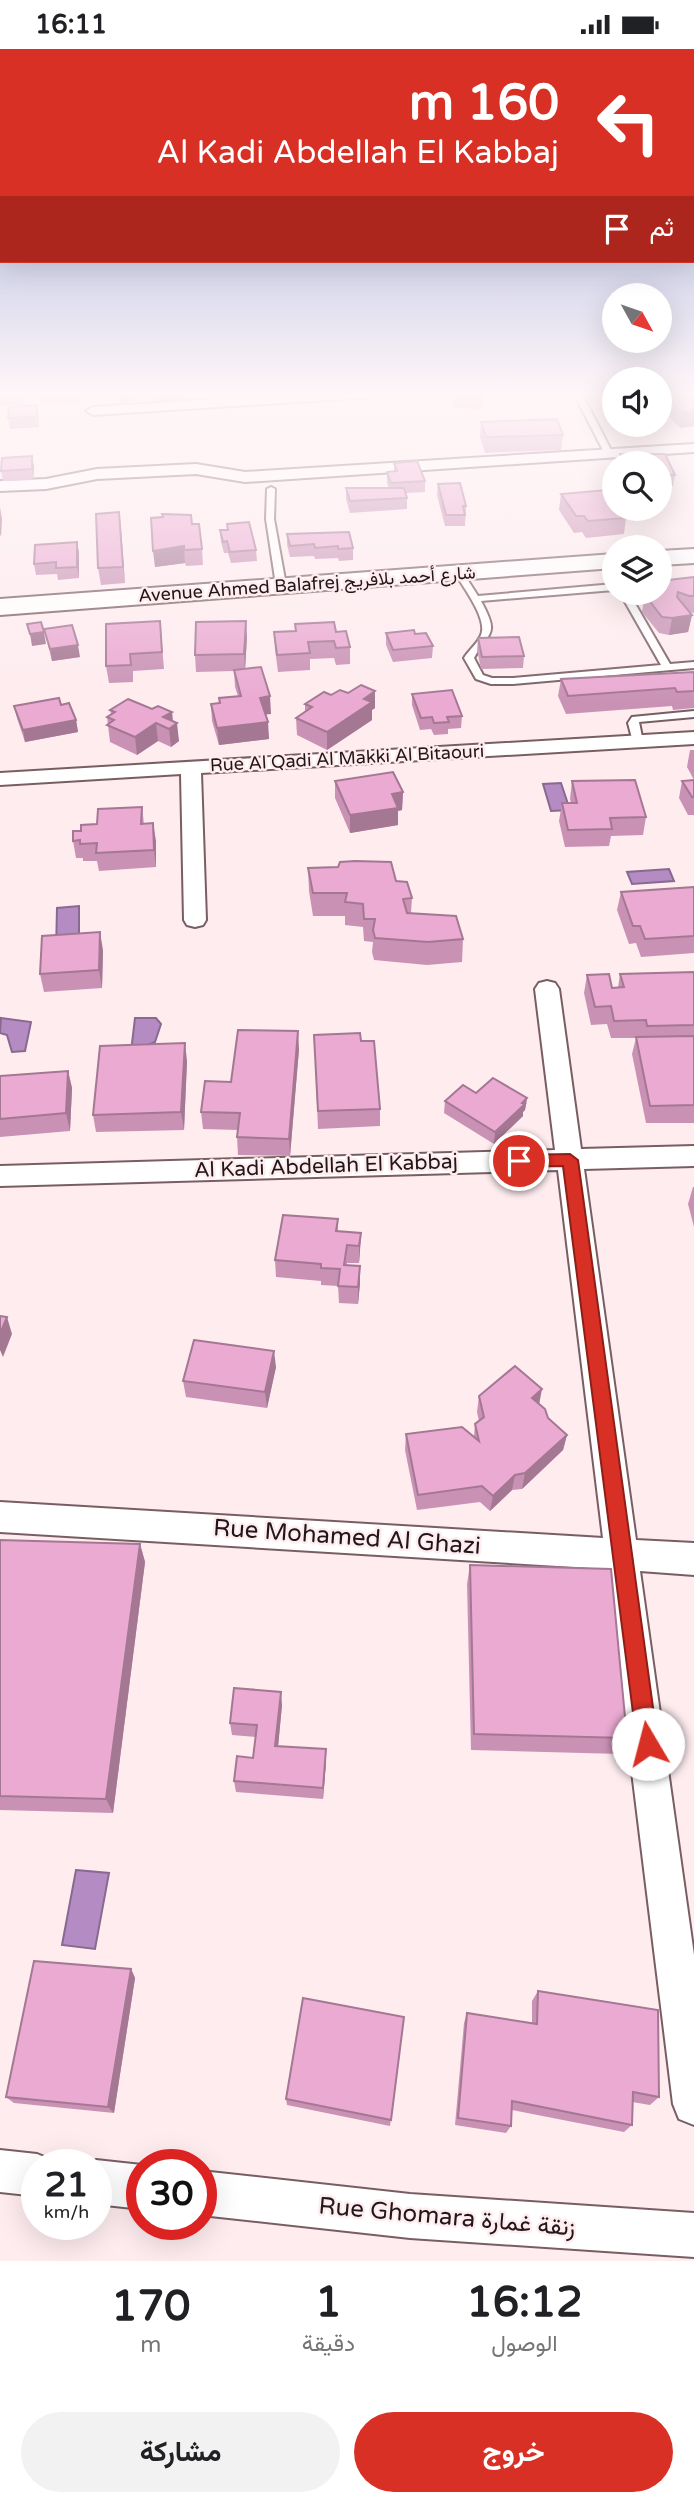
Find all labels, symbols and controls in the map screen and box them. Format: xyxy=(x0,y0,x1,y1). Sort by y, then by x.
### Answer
text: 16:11 xyxy=(35,9,107,40)
text: 160 m xyxy=(409,74,559,133)
icon: left xyxy=(583,77,674,168)
text: Al Kadi Abdellah El Kabbaj xyxy=(157,134,559,172)
icon: arrive xyxy=(598,210,636,248)
text: ثم xyxy=(650,212,674,243)
north arrow xyxy=(602,283,672,353)
map controls xyxy=(602,283,672,605)
button: sound xyxy=(602,367,672,437)
button: search xyxy=(602,451,672,521)
button: layers xyxy=(602,535,672,605)
street label: Avenue Ahmed Balafrej شارع أحمد بلافريج xyxy=(138,561,476,608)
street label: Rue Al Qadi Al Makki Al Bitaouri xyxy=(209,740,485,776)
pin xyxy=(489,1131,549,1191)
icon: arrive xyxy=(500,1142,538,1180)
street label: Al Kadi Abdellah El Kabbaj xyxy=(194,1149,458,1183)
street label: Rue Mohamed Al Ghazi xyxy=(212,1513,482,1561)
position arrow xyxy=(611,1707,685,1781)
speed limit sign: 30 xyxy=(126,2149,217,2240)
text: 21 xyxy=(45,2164,88,2206)
street label: Rue Ghomara زنقة غمارة xyxy=(317,2191,577,2243)
text: km/h xyxy=(44,2201,89,2223)
text: 1 xyxy=(315,2277,342,2328)
text: 16:12 xyxy=(466,2277,583,2328)
text: 170 xyxy=(111,2281,190,2332)
text: دقيقة xyxy=(302,2330,355,2358)
text: الوصول xyxy=(491,2330,558,2358)
text: m xyxy=(140,2331,161,2359)
button: مشاركة xyxy=(21,2412,340,2492)
button: خروج xyxy=(354,2412,673,2492)

